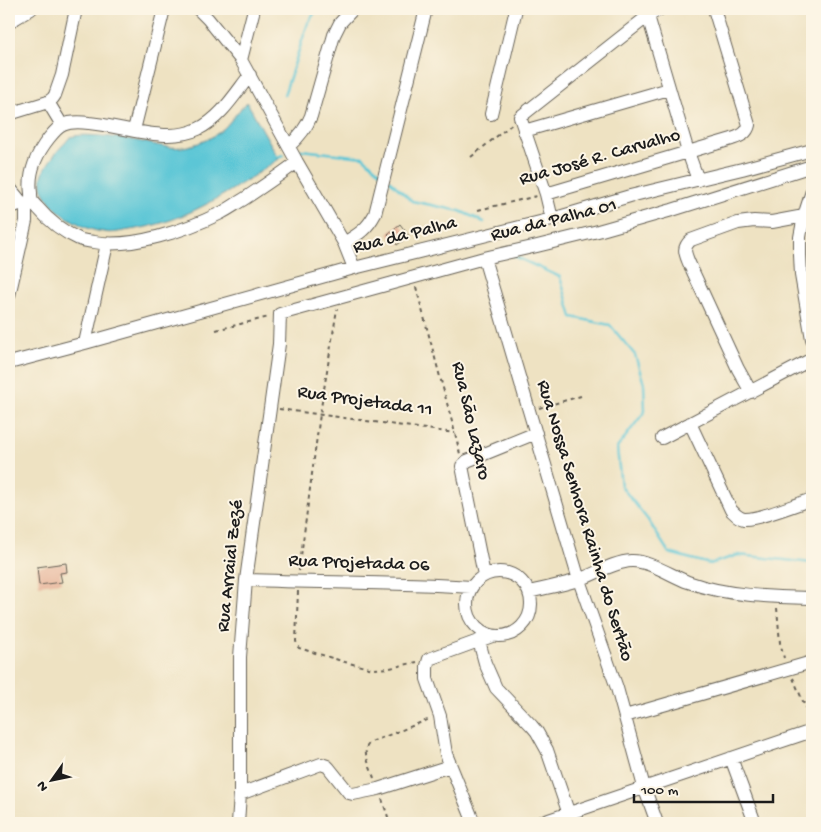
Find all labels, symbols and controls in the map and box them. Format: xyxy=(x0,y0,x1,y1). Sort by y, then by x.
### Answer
street label: Rua José R. Carvalho xyxy=(517,124,683,192)
street label: Rua da Palha 01 xyxy=(489,194,619,248)
street label: Rua da Palha xyxy=(351,212,461,260)
street label: Rua São Lazaro xyxy=(445,360,495,483)
street label: Rua Nossa Senhora Rainha do Sertão xyxy=(530,378,638,664)
street label: Rua Projetada 11 xyxy=(296,381,434,423)
street label: Rua Arraial Zezé xyxy=(213,499,249,633)
street label: Rua Projetada 06 xyxy=(288,550,430,578)
north arrow xyxy=(28,754,78,804)
scale bar xyxy=(634,772,772,804)
text: N xyxy=(34,777,53,794)
text: 100 m xyxy=(640,782,679,800)

